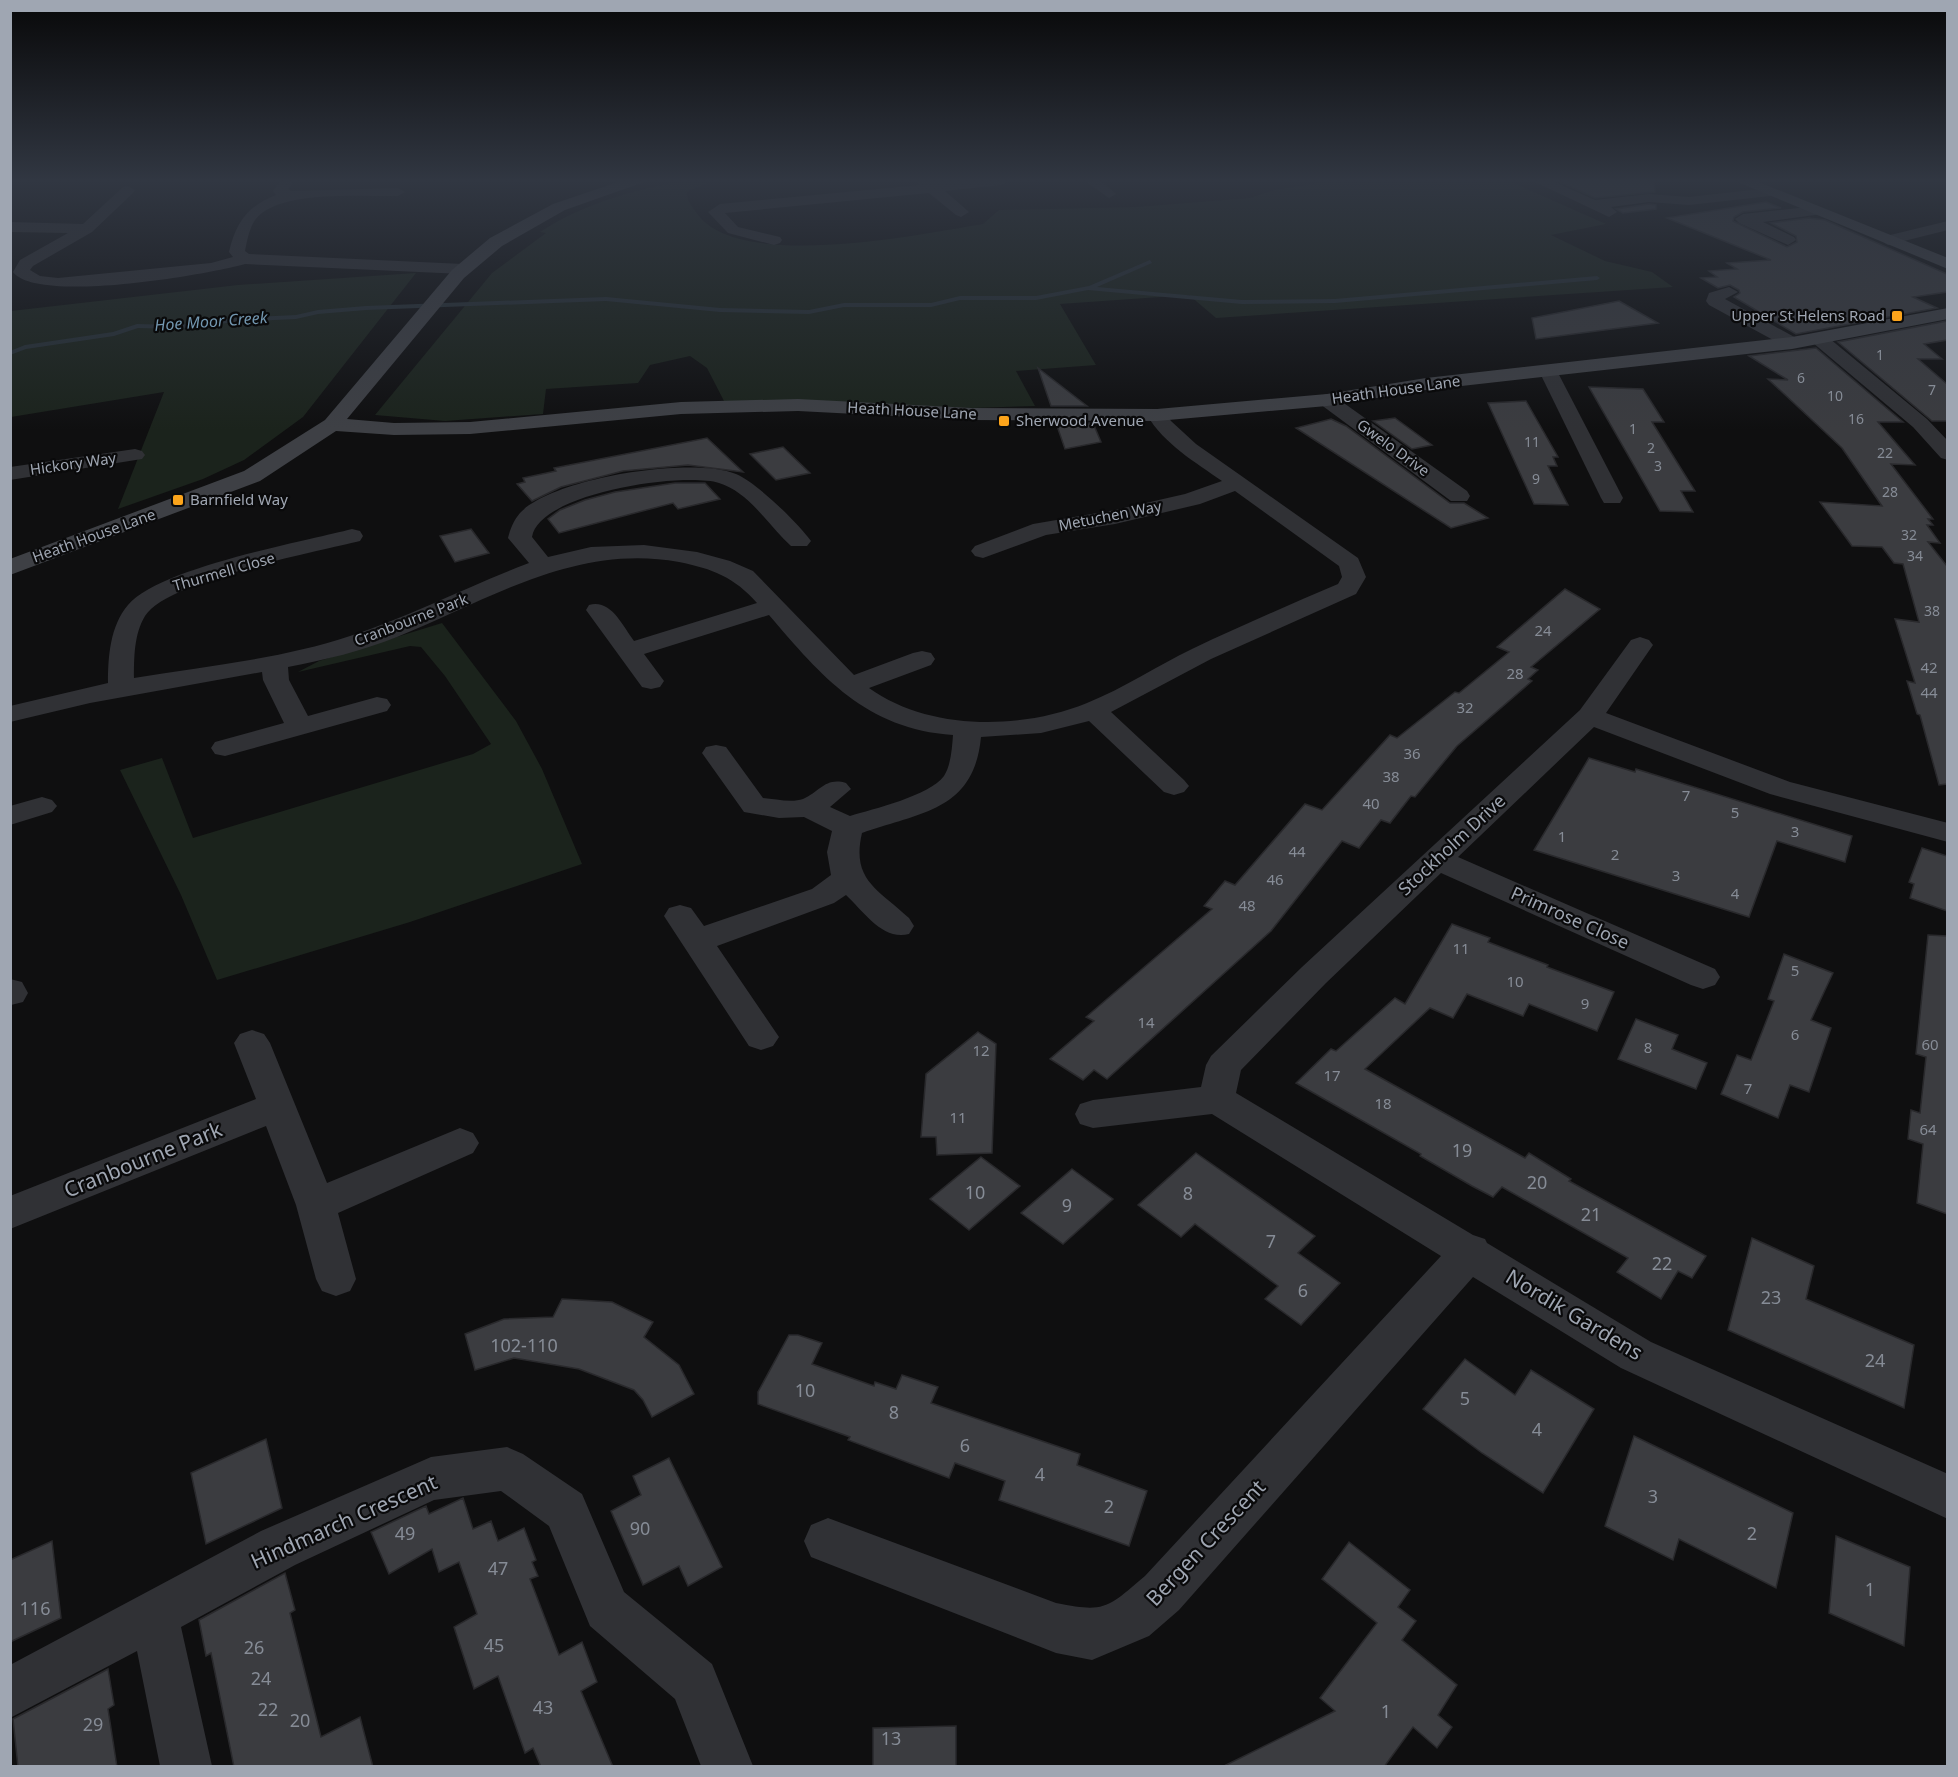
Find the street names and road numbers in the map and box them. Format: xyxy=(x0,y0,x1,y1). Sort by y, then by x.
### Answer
street label: Heath House Lane xyxy=(1330,370,1461,408)
street label: Heath House Lane xyxy=(847,397,977,423)
street label: Gwelo Drive xyxy=(1353,414,1434,480)
street label: Hickory Way xyxy=(29,447,118,479)
street label: Metuchen Way xyxy=(1057,495,1163,535)
street label: Heath House Lane xyxy=(29,504,158,567)
street label: Thurmell Close xyxy=(170,547,277,595)
street label: Cranbourne Park xyxy=(351,588,470,650)
street label: Stockholm Drive xyxy=(1393,788,1510,900)
street label: Primrose Close xyxy=(1508,880,1633,954)
street label: Cranbourne Park xyxy=(59,1114,227,1204)
street label: Nordik Gardens xyxy=(1501,1262,1648,1366)
street label: Hindmarch Crescent xyxy=(246,1467,441,1575)
street label: Bergen Crescent xyxy=(1139,1473,1271,1611)

